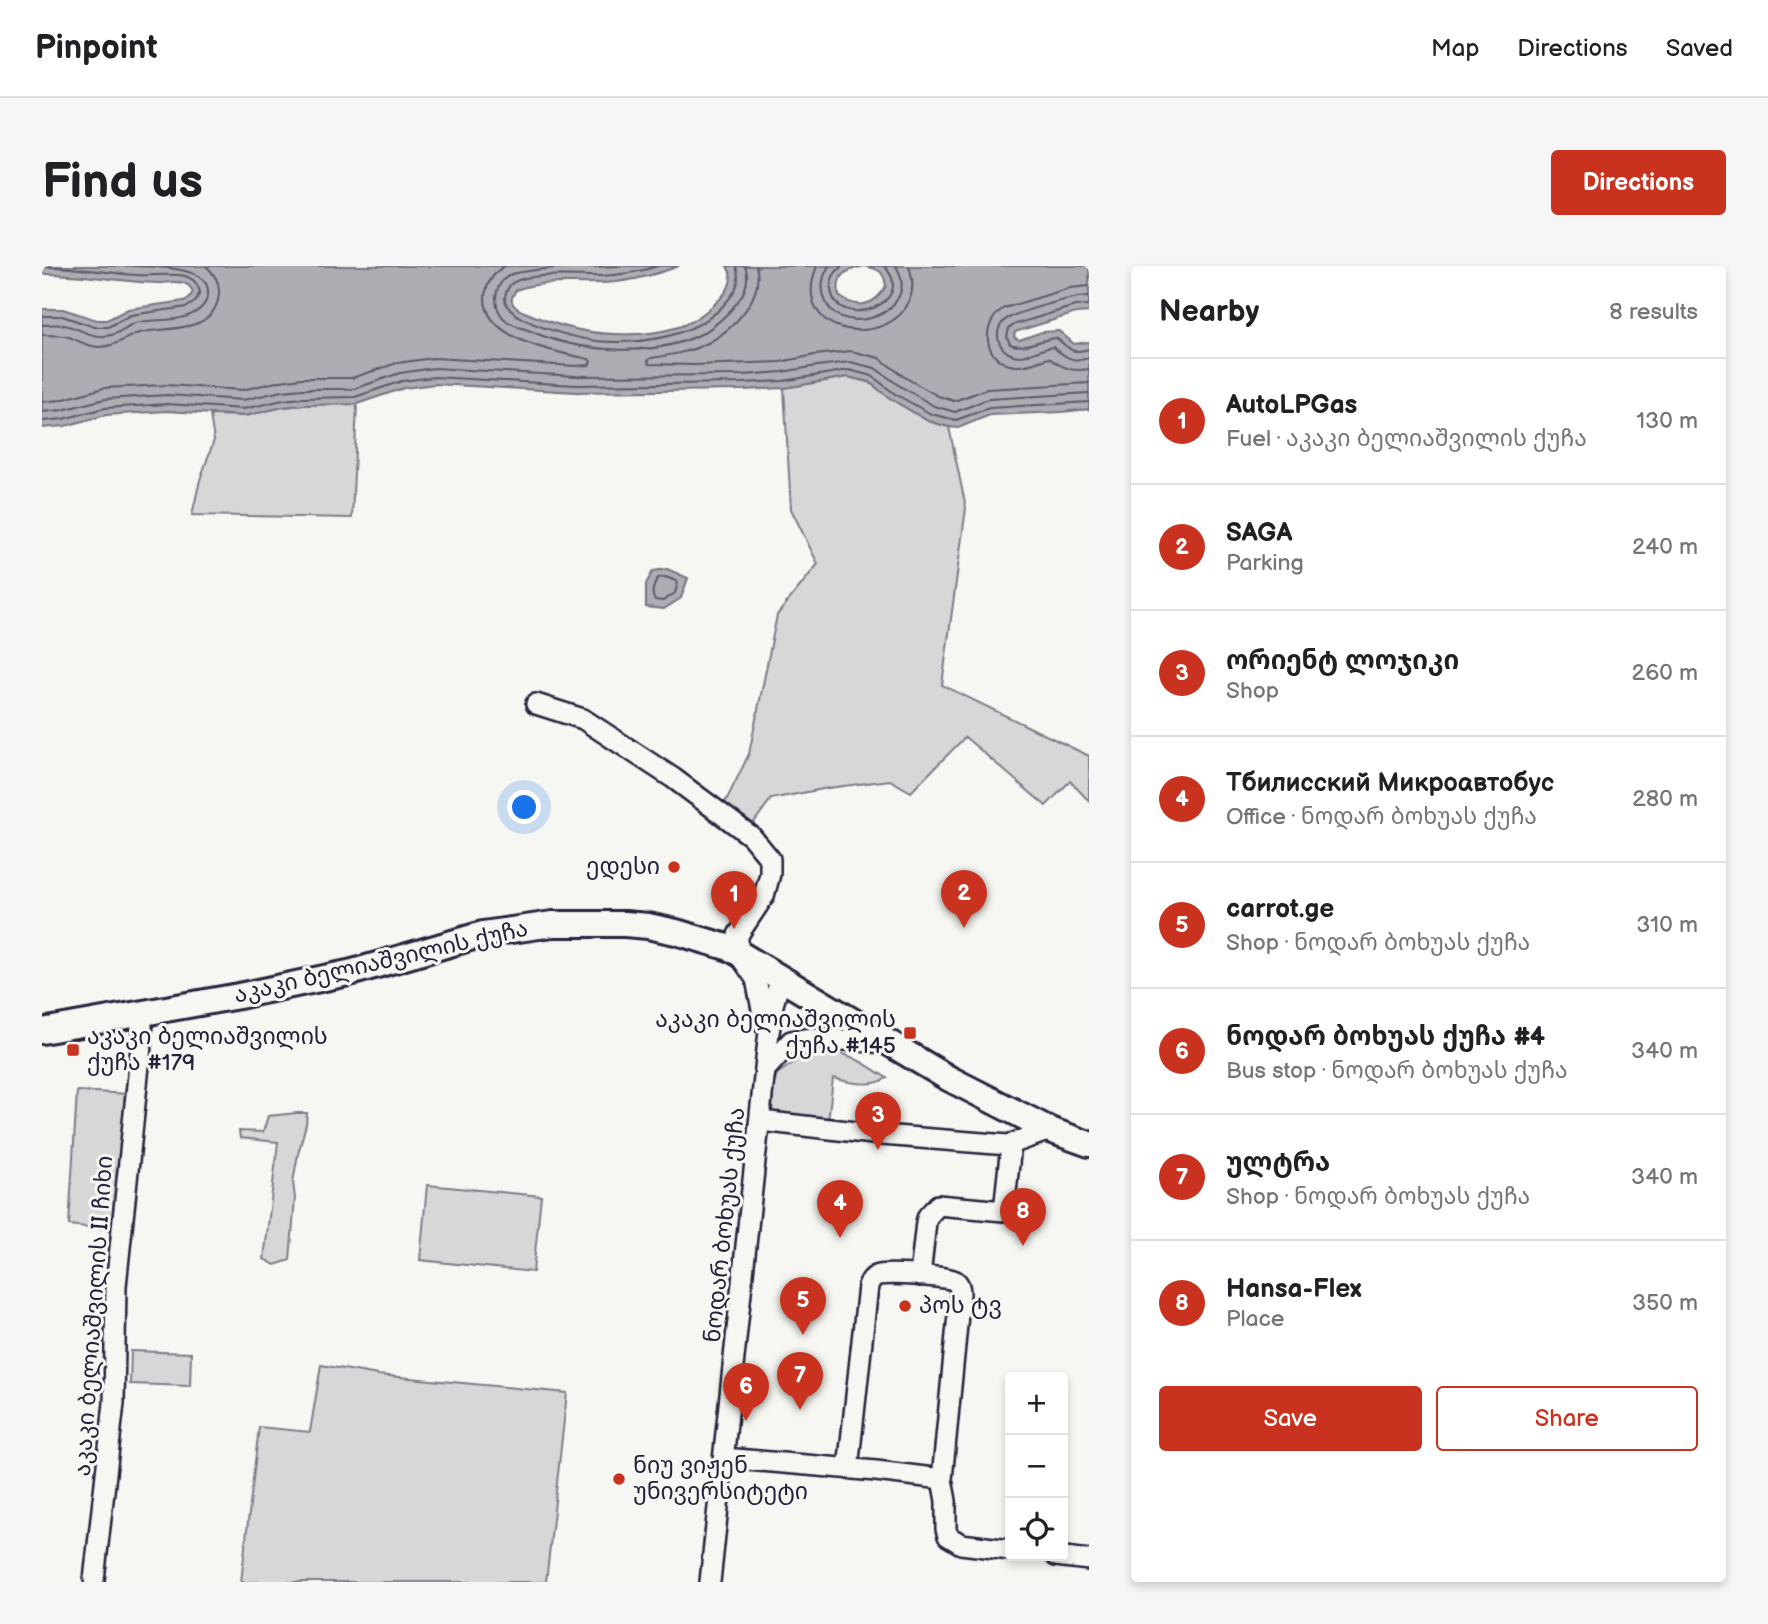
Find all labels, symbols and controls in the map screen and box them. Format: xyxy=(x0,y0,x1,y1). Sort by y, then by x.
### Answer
text: Pinpoint xyxy=(35,28,157,68)
text: Map xyxy=(1431,34,1479,63)
text: Directions xyxy=(1517,34,1628,63)
text: Saved xyxy=(1666,34,1733,63)
button: Directions xyxy=(1551,150,1726,215)
text: Find us xyxy=(42,153,203,212)
text: Nearby xyxy=(1159,294,1259,330)
text: 8 results xyxy=(1609,298,1698,326)
text: AutoLPGas xyxy=(1226,390,1357,421)
text: 1 xyxy=(1177,407,1187,435)
text: 130 m xyxy=(1636,407,1698,435)
text: Fuel · აკაკი ბელიაშვილის ქუჩა xyxy=(1226,425,1587,453)
text: SAGA xyxy=(1226,518,1292,549)
text: 2 xyxy=(1175,533,1189,561)
text: 240 m xyxy=(1632,533,1698,561)
text: Parking xyxy=(1226,549,1304,577)
text: ორიენტ ლოჯიკი xyxy=(1226,646,1459,677)
text: 3 xyxy=(1175,659,1189,687)
text: 260 m xyxy=(1632,659,1698,687)
text: Shop xyxy=(1226,677,1279,705)
text: Тбилисский Микроавтобус xyxy=(1226,768,1554,799)
text: 4 xyxy=(1175,785,1189,813)
text: 280 m xyxy=(1632,785,1698,813)
your location xyxy=(507,790,541,824)
text: Office · ნოდარ ბოხუას ქუჩა xyxy=(1226,803,1537,831)
place label: ედესი xyxy=(586,853,660,881)
marker: ედესი xyxy=(666,859,682,875)
pin: 2 xyxy=(941,870,987,928)
pin: 1 xyxy=(711,871,757,929)
text: carrot.ge xyxy=(1226,894,1334,925)
text: 5 xyxy=(1175,911,1189,939)
text: 310 m xyxy=(1636,911,1698,939)
street label: აკაკი ბელიაშვილის ქუჩა xyxy=(231,915,531,1009)
text: Shop · ნოდარ ბოხუას ქუჩა xyxy=(1226,929,1530,957)
place label: აკაკი ბელიაშვილის ქუჩა #145 xyxy=(655,1006,896,1060)
text: ნოდარ ბოხუას ქუჩა #4 xyxy=(1226,1022,1545,1053)
place label: აკაკი ბელიაშვილის ქუჩა #179 xyxy=(87,1023,328,1077)
marker: აკაკი ბელიაშვილის ქუჩა #145 xyxy=(902,1025,918,1041)
text: 6 xyxy=(1175,1037,1189,1065)
text: 340 m xyxy=(1631,1037,1698,1065)
marker: აკაკი ბელიაშვილის ქუჩა #179 xyxy=(65,1042,81,1058)
text: Bus stop · ნოდარ ბოხუას ქუჩა xyxy=(1226,1057,1568,1085)
pin: 3 xyxy=(855,1092,901,1150)
street label: ნოდარ ბოხუას ქუჩა xyxy=(699,1106,751,1344)
text: ულტრა xyxy=(1226,1148,1330,1179)
street label: აკაკი ბელიაშვილის II ჩიხი xyxy=(69,1155,119,1477)
text: 7 xyxy=(1176,1163,1188,1191)
text: 340 m xyxy=(1631,1163,1698,1191)
pin: 4 xyxy=(817,1180,863,1238)
text: Shop · ნოდარ ბოხუას ქუჩა xyxy=(1226,1183,1530,1211)
pin: 8 xyxy=(1000,1188,1046,1246)
text: Hansa-Flex xyxy=(1226,1274,1361,1305)
pin: 5 xyxy=(780,1277,826,1335)
text: 8 xyxy=(1175,1289,1189,1317)
text: 350 m xyxy=(1632,1289,1698,1317)
place label: პოს ტვ xyxy=(919,1292,1002,1320)
marker: პოს ტვ xyxy=(897,1298,913,1314)
text: Place xyxy=(1226,1305,1284,1333)
pin: 7 xyxy=(777,1352,823,1410)
pin: 6 xyxy=(723,1363,769,1421)
map controls xyxy=(1005,1372,1068,1561)
button: + xyxy=(1005,1372,1068,1435)
button: Save xyxy=(1159,1386,1422,1451)
button: Share xyxy=(1436,1386,1698,1451)
button: − xyxy=(1005,1435,1068,1498)
place label: ნიუ ვიჟენ უნივერსიტეტი xyxy=(633,1452,808,1506)
marker: ნიუ ვიჟენ უნივერსიტეტი xyxy=(611,1471,627,1487)
button: locate xyxy=(1005,1498,1068,1561)

